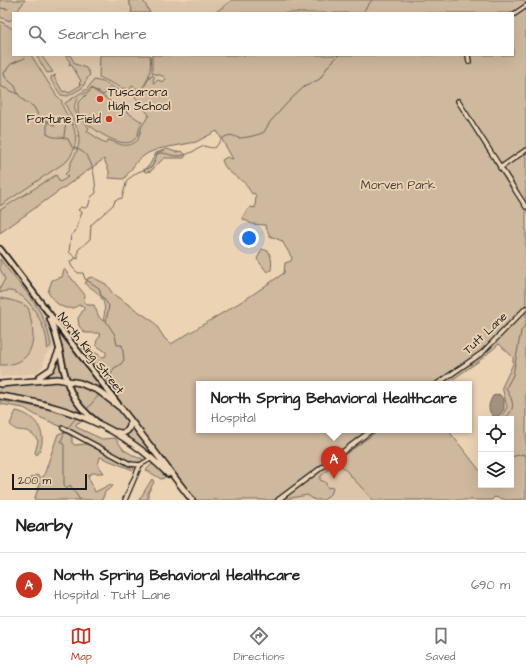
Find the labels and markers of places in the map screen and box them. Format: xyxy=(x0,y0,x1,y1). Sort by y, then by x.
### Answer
place label: Tuscarora High School xyxy=(108,84,171,116)
marker: Tuscarora High School xyxy=(95,94,105,104)
place label: Fortune Field xyxy=(26,111,101,128)
marker: Fortune Field xyxy=(104,114,114,124)
pin: A xyxy=(321,446,347,479)

